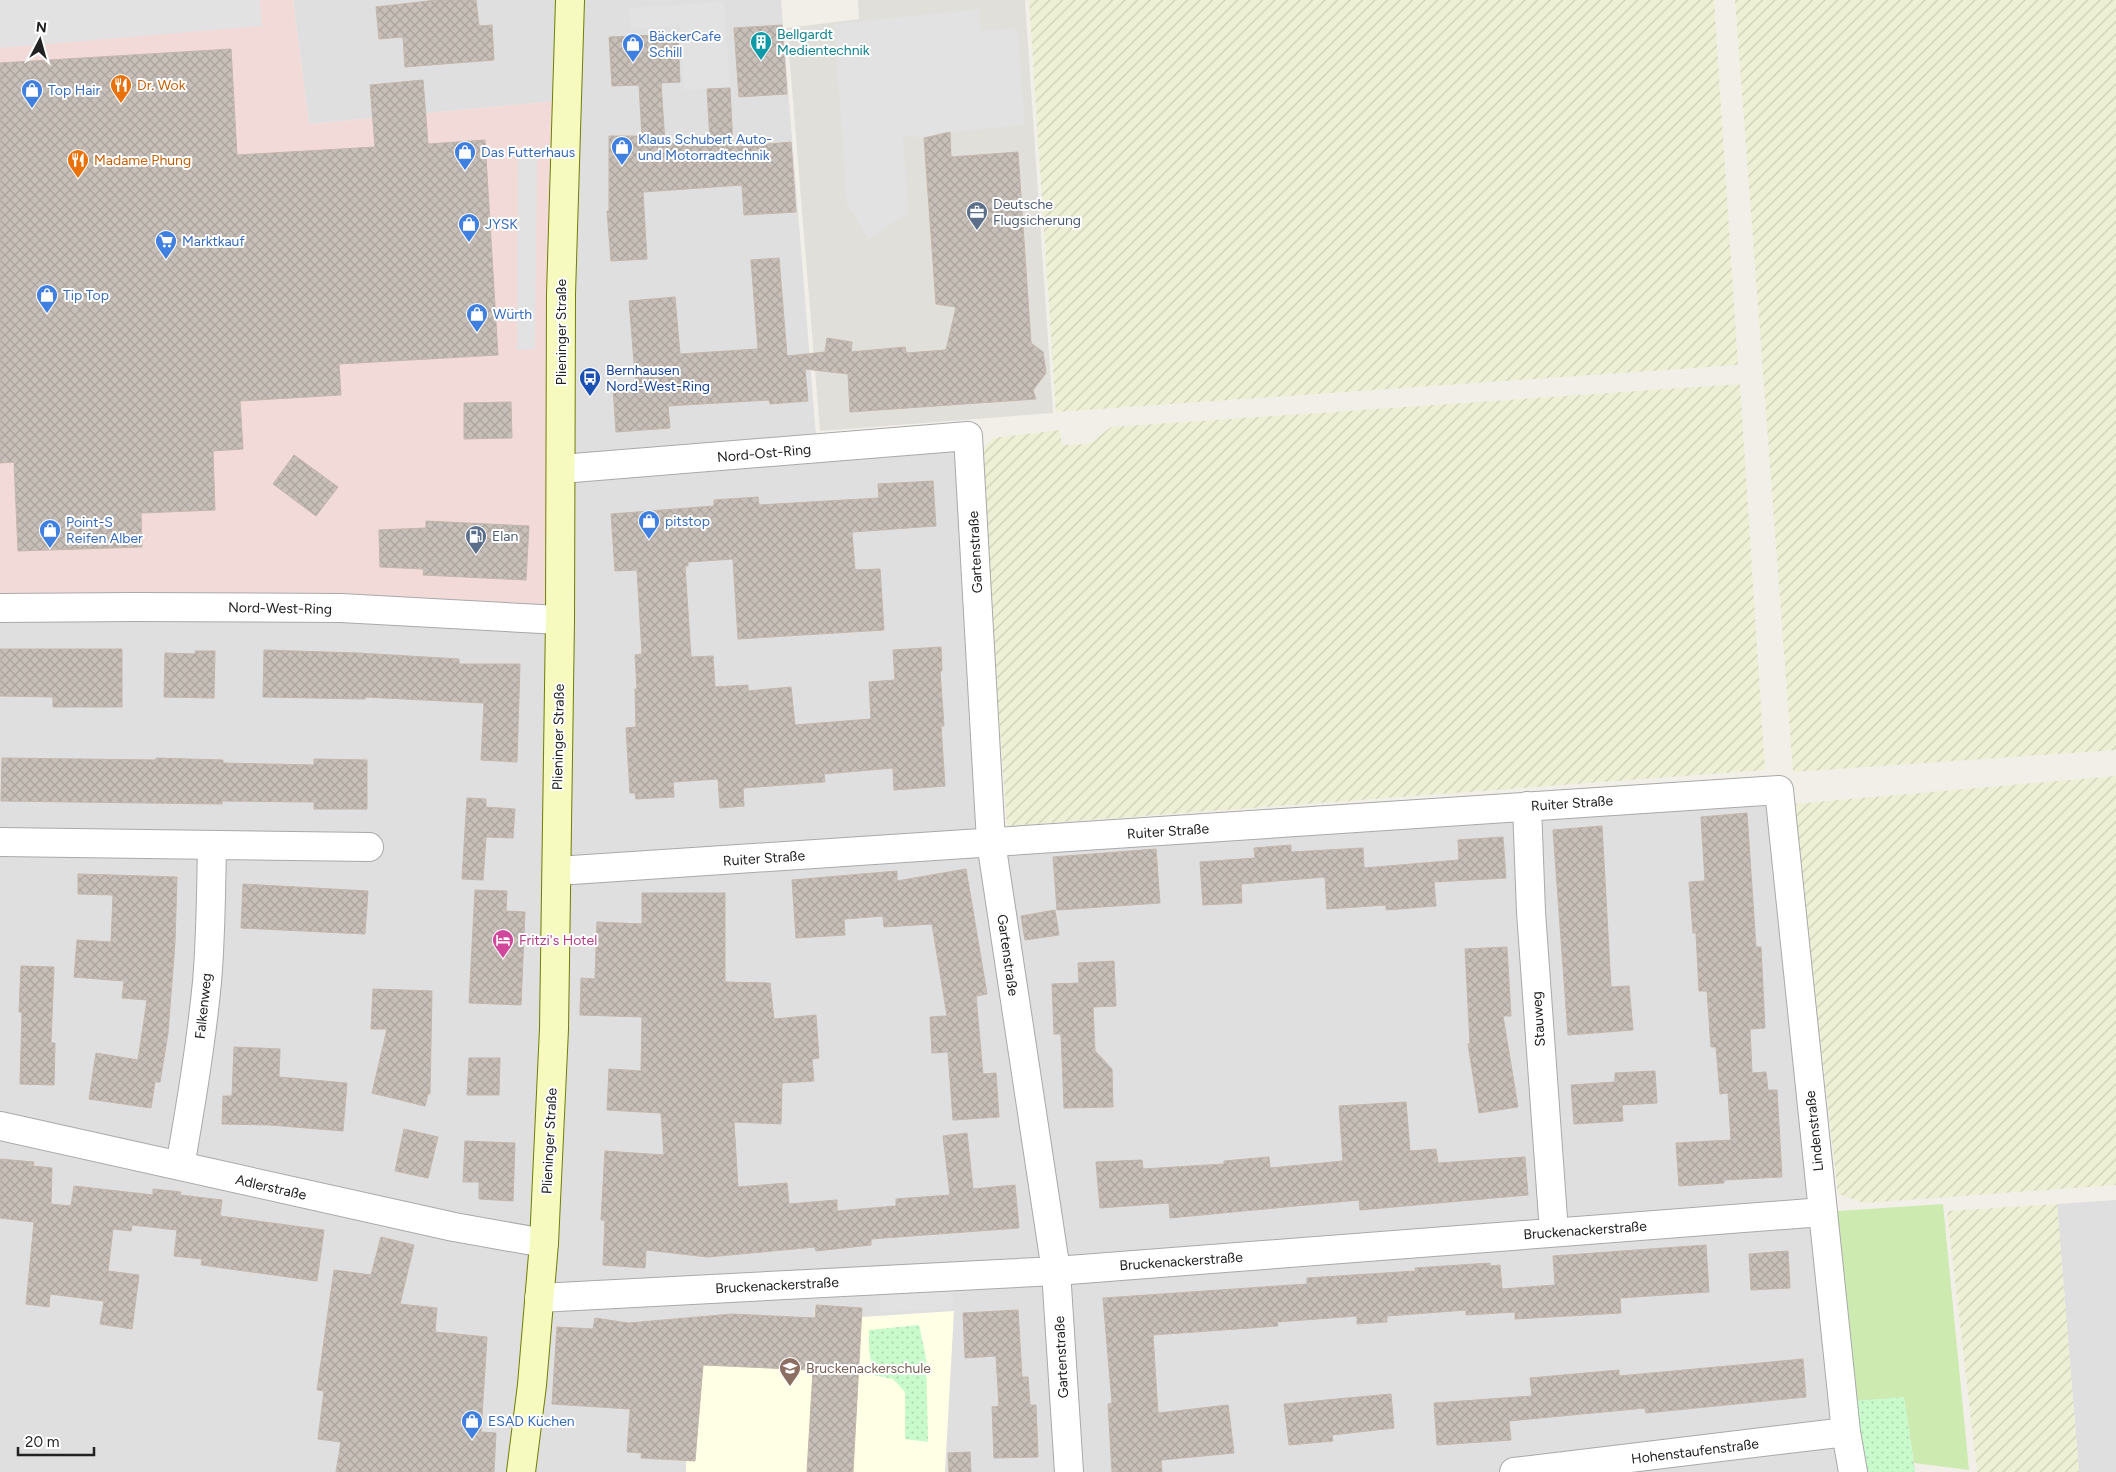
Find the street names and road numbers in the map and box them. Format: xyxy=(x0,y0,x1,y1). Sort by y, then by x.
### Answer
street label: Plieninger Straße xyxy=(553,278,570,385)
street label: Nord-Ost-Ring xyxy=(716,441,812,466)
street label: Gartenstraße xyxy=(965,510,986,594)
street label: Nord-West-Ring xyxy=(228,599,332,618)
street label: Plieninger Straße xyxy=(549,683,568,790)
street label: Ruiter Straße xyxy=(1530,792,1614,815)
street label: Ruiter Straße xyxy=(1126,820,1210,843)
street label: Ruiter Straße xyxy=(722,847,806,870)
street label: Gartenstraße xyxy=(993,913,1022,997)
street label: Falkenweg xyxy=(192,972,215,1040)
street label: Stauweg xyxy=(1528,991,1549,1047)
street label: Plieninger Straße xyxy=(538,1087,561,1195)
street label: Lindenstraße xyxy=(1802,1089,1827,1172)
street label: Adlerstraße xyxy=(234,1171,308,1204)
street label: Bruckenackerstraße xyxy=(1523,1218,1648,1243)
street label: Bruckenackerstraße xyxy=(1119,1249,1244,1274)
street label: Bruckenackerstraße xyxy=(715,1274,840,1297)
street label: Gartenstraße xyxy=(1051,1315,1072,1399)
street label: Hohenstaufenstraße xyxy=(1630,1435,1760,1468)

